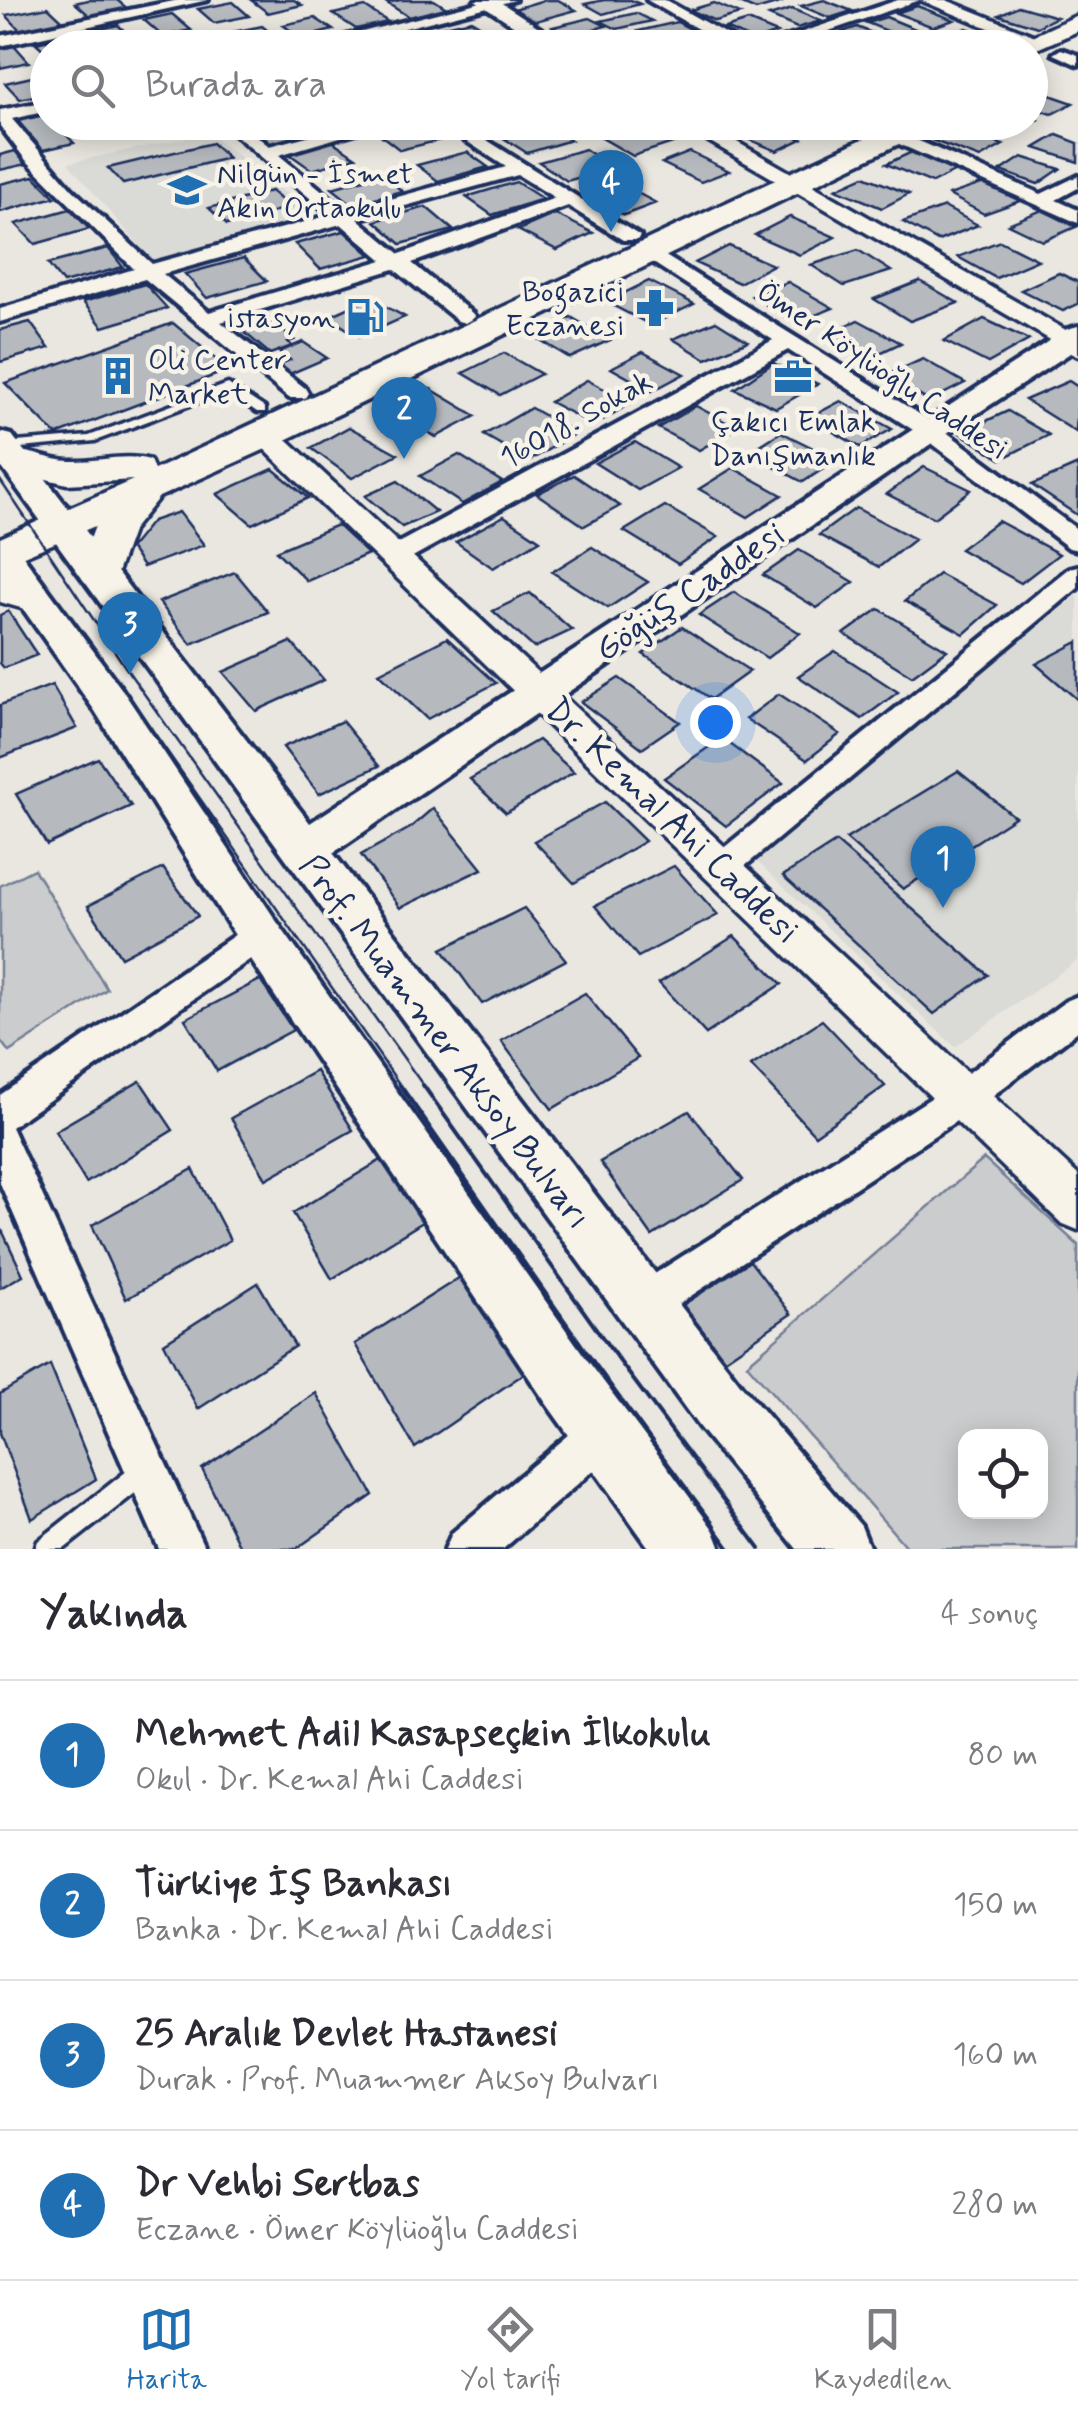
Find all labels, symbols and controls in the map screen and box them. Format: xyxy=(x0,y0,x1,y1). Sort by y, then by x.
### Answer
search box xyxy=(30,30,1048,140)
icon: search xyxy=(65,58,120,113)
text: Burada ara xyxy=(145,61,327,110)
pin: 4 xyxy=(578,150,644,232)
place label: Nilgün - İsmet Akın Ortaokulu xyxy=(217,155,413,228)
school or university icon: Nilgün - İsmet Akın Ortaokulu xyxy=(166,169,208,211)
street label: Ömer Köylüoğlu Caddesi xyxy=(749,272,1016,470)
place label: Bogazici Eczanesi xyxy=(505,273,625,346)
pharmacy icon: Bogazici Eczanesi xyxy=(634,287,676,329)
fuel station icon: istasyon xyxy=(344,296,386,338)
place label: istasyon xyxy=(227,299,335,338)
place label: Oli Center Market xyxy=(148,341,287,414)
building icon: Oli Center Market xyxy=(97,355,139,397)
office icon: Çakıcı Emlak Danışmanlık xyxy=(772,356,814,398)
street label: 16018. Sokak xyxy=(494,362,660,478)
pin: 2 xyxy=(372,376,436,459)
place label: Çakıcı Emlak Danışmanlık xyxy=(710,403,876,476)
street label: Göğüş Caddesi xyxy=(586,512,794,673)
pin: 3 xyxy=(98,592,162,674)
street label: Dr. Kemal Ahi Caddesi xyxy=(534,688,809,955)
your location xyxy=(690,697,741,748)
pin: 1 xyxy=(910,826,976,908)
street label: Prof. Muammer Aksoy Bulvarı xyxy=(288,845,601,1239)
map controls xyxy=(958,1429,1048,1519)
button: locate xyxy=(958,1429,1048,1519)
text: Yakında xyxy=(40,1587,188,1642)
text: 4 sonuç xyxy=(941,1593,1038,1635)
text: Mehmet Adil Kasapseçkin İlkokulu xyxy=(135,1710,711,1759)
text: 1 xyxy=(65,1734,80,1776)
text: 80 m xyxy=(968,1734,1038,1776)
text: Okul · Dr. Kemal Ahi Caddesi xyxy=(135,1759,524,1801)
text: Türkiye İş Bankası xyxy=(135,1860,452,1909)
text: 2 xyxy=(65,1884,80,1926)
text: 150 m xyxy=(953,1884,1038,1926)
text: Banka · Dr. Kemal Ahi Caddesi xyxy=(135,1909,554,1951)
text: 25 Aralık Devlet Hastanesi xyxy=(135,2010,557,2059)
text: 3 xyxy=(65,2034,80,2076)
text: 160 m xyxy=(953,2034,1038,2076)
text: Durak · Prof. Muammer Aksoy Bulvarı xyxy=(135,2059,660,2101)
text: Dr Vehbi Sertbas xyxy=(135,2160,419,2209)
text: 4 xyxy=(63,2184,82,2226)
text: 280 m xyxy=(951,2184,1038,2226)
text: Eczane · Ömer Köylüoğlu Caddesi xyxy=(135,2209,579,2251)
tab: Harita xyxy=(127,2302,207,2399)
tab: Yol tarifi xyxy=(460,2302,561,2399)
tab: Kaydedilen xyxy=(814,2302,951,2399)

